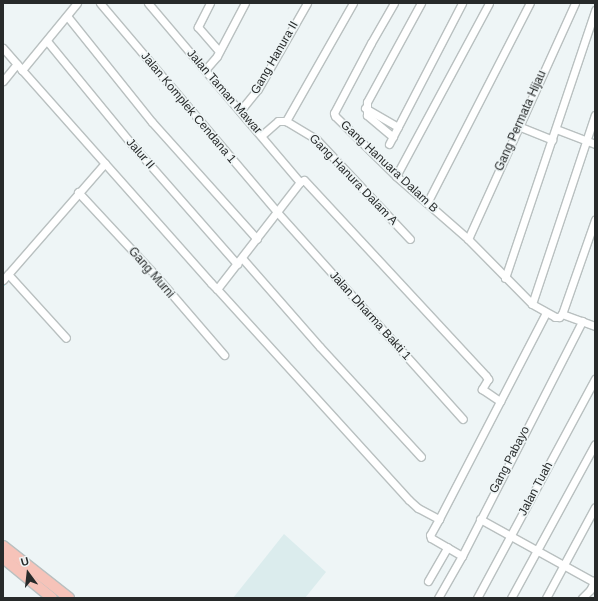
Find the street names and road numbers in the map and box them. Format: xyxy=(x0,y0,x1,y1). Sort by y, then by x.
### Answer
street label: Gang Hanura II xyxy=(248,19,302,97)
street label: Jalan Taman Mawar xyxy=(183,47,265,137)
street label: Jalan Komplek Cendana 1 xyxy=(137,49,239,167)
street label: Gang Permata Hijau xyxy=(492,68,550,174)
street label: Gang Hanuara Dalam B xyxy=(337,118,441,216)
street label: Gang Hanura Dalam A xyxy=(306,131,400,229)
street label: Jalur II xyxy=(123,136,157,172)
street label: Gang Murni xyxy=(125,245,177,301)
street label: Jalan Dharma Bakti 1 xyxy=(326,269,414,363)
street label: Gang Pabayo xyxy=(487,424,533,496)
street label: Jalan Tuah xyxy=(516,460,556,518)

